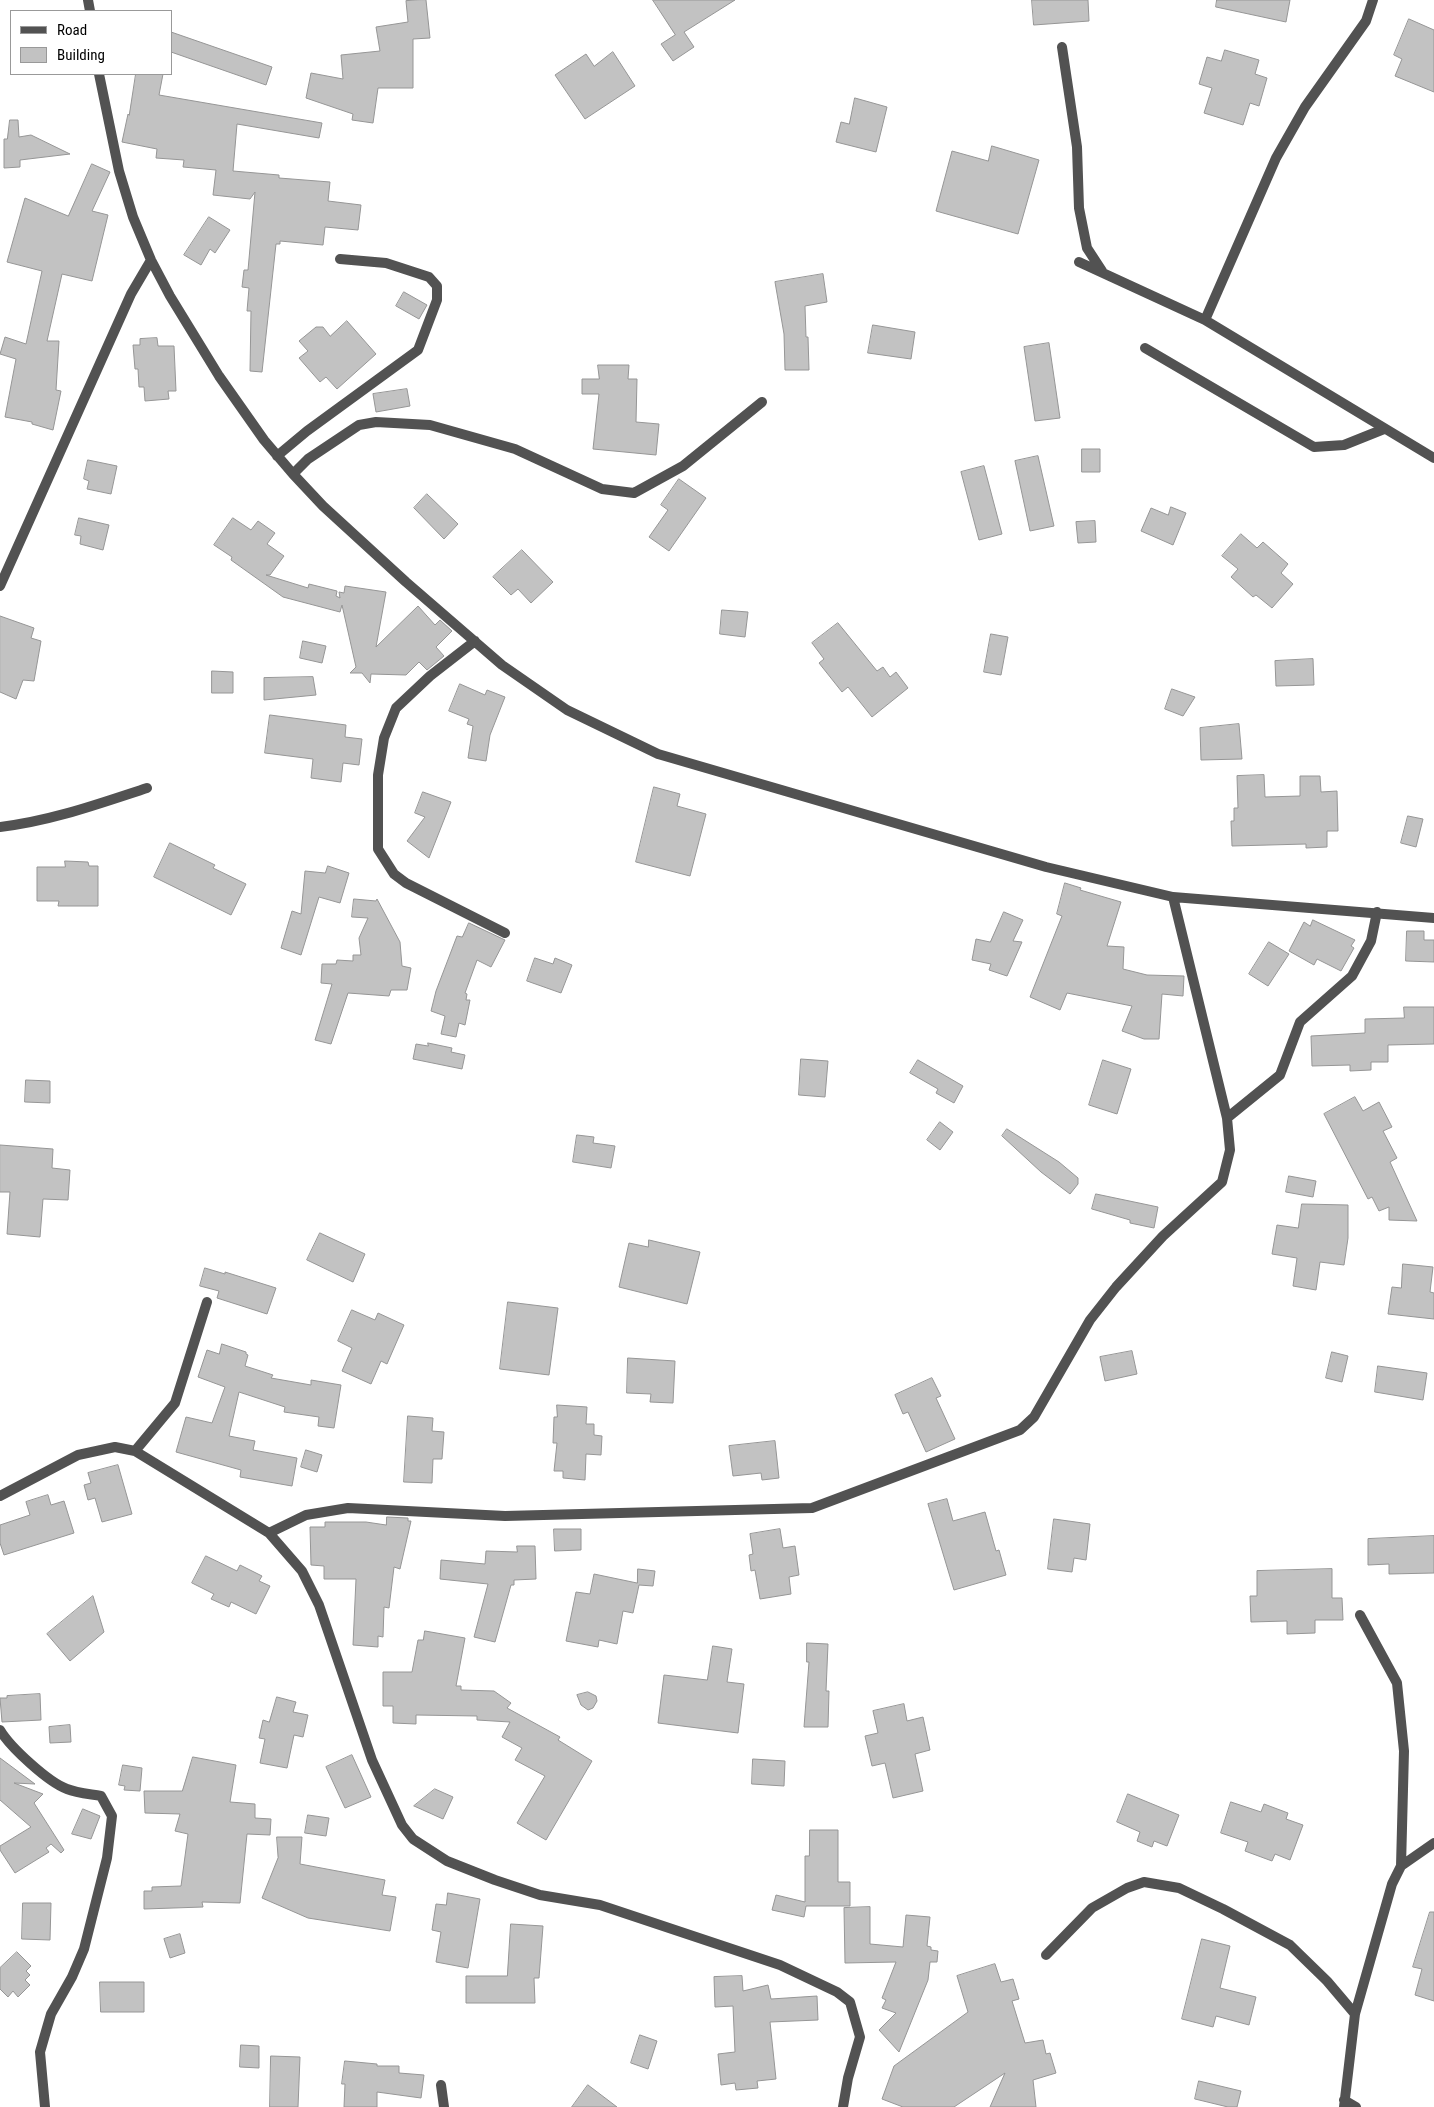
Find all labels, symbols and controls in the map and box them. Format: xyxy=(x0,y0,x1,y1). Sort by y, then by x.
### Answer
legend xyxy=(10,10,172,75)
text: Road xyxy=(57,21,87,39)
text: Building xyxy=(57,46,105,64)

